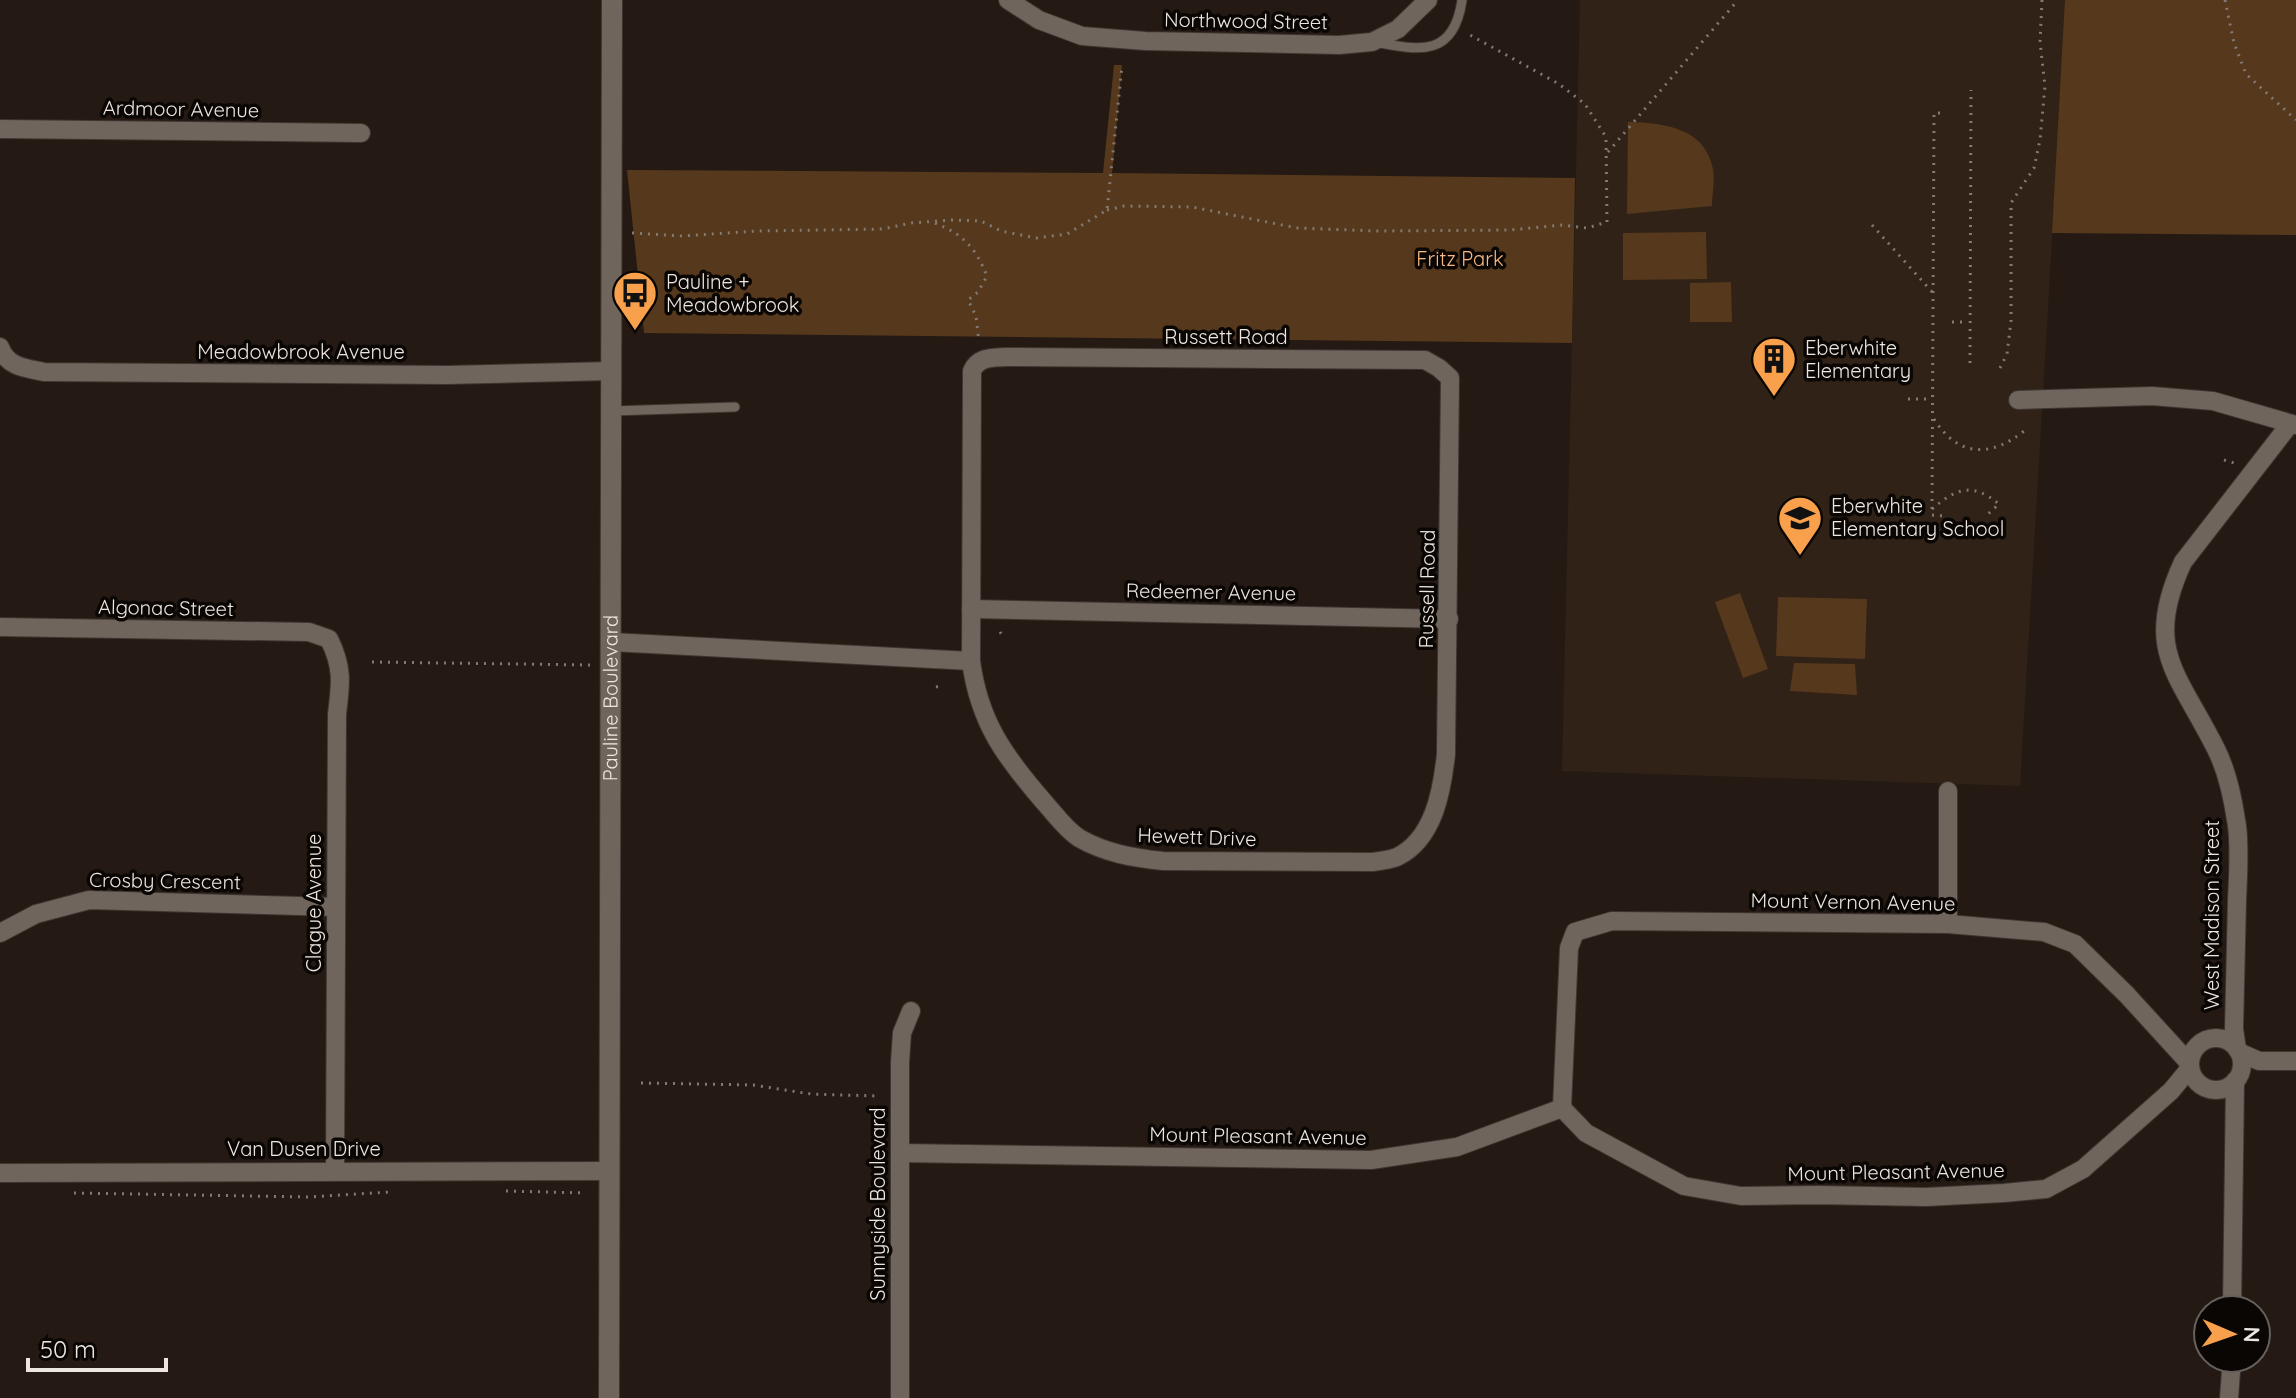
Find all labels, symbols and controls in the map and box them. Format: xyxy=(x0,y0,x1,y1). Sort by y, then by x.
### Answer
street label: Northwood Street xyxy=(1164,7,1328,34)
street label: Ardmoor Avenue xyxy=(103,95,259,122)
park label: Fritz Park xyxy=(1416,246,1504,271)
bus stop icon: Pauline + Meadowbrook xyxy=(611,269,659,332)
place label: Pauline + Meadowbrook xyxy=(666,269,800,317)
street label: Russett Road xyxy=(1164,324,1288,349)
building icon: Eberwhite Elementary xyxy=(1750,335,1798,398)
place label: Eberwhite Elementary xyxy=(1805,335,1911,383)
street label: Meadowbrook Avenue xyxy=(197,339,405,364)
place label: Eberwhite Elementary School xyxy=(1831,493,2004,541)
school or university icon: Eberwhite Elementary School xyxy=(1776,494,1824,557)
street label: Russell Road xyxy=(1413,529,1440,649)
street label: Redeemer Avenue xyxy=(1126,578,1296,605)
street label: Algonac Street xyxy=(98,594,234,621)
street label: Pauline Boulevard xyxy=(597,615,623,781)
street label: West Madison Street xyxy=(2199,820,2224,1010)
street label: Hewett Drive xyxy=(1137,822,1257,851)
street label: Clague Avenue xyxy=(301,834,326,972)
street label: Crosby Crescent xyxy=(89,867,241,894)
street label: Mount Vernon Avenue xyxy=(1750,887,1956,916)
street label: Sunnyside Boulevard xyxy=(865,1107,890,1301)
street label: Mount Pleasant Avenue xyxy=(1149,1121,1367,1150)
street label: Van Dusen Drive xyxy=(227,1136,381,1161)
street label: Mount Pleasant Avenue xyxy=(1787,1157,2005,1186)
north arrow xyxy=(2192,1294,2272,1374)
scale bar xyxy=(28,1322,166,1372)
text: N xyxy=(2238,1326,2266,1343)
text: 50 m xyxy=(40,1334,96,1364)

